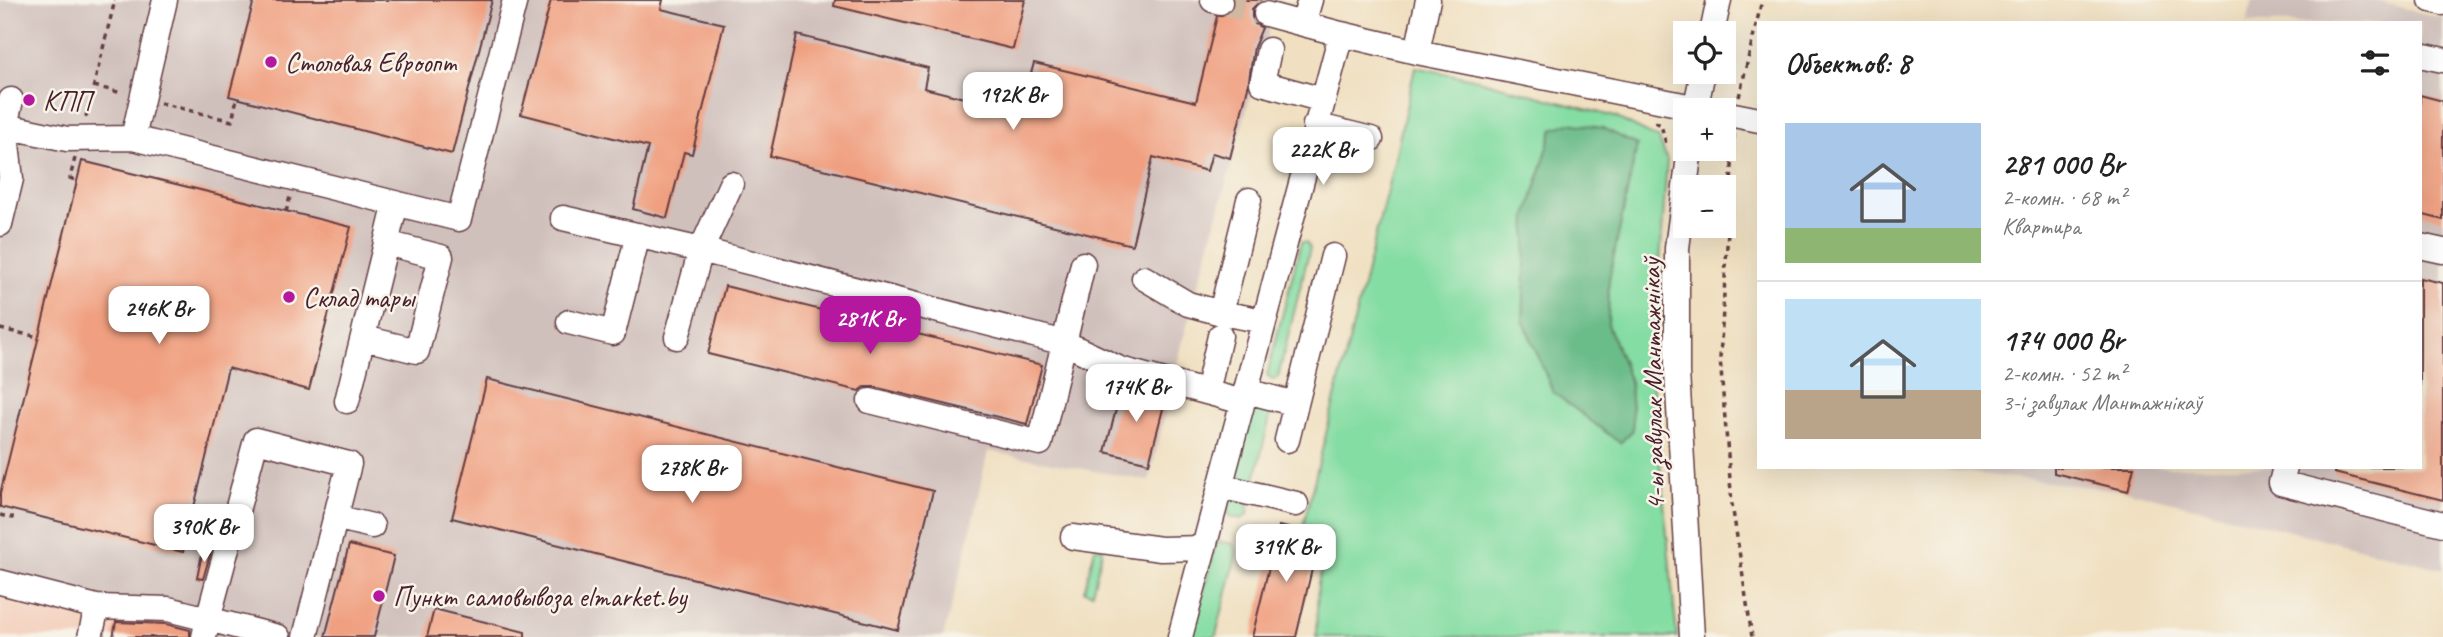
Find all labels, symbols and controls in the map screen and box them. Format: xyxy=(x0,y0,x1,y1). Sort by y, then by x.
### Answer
map controls xyxy=(1673,21,1736,238)
button: locate xyxy=(1673,21,1736,84)
text: Объектов: 8 xyxy=(1785,44,1910,82)
icon: filters xyxy=(2356,44,2394,82)
place label: Столовая Евроопт xyxy=(285,45,457,80)
marker: Столовая Евроопт xyxy=(263,54,279,70)
pin: 192K Br xyxy=(948,72,1078,132)
text: 192K Br xyxy=(979,80,1047,109)
place label: КПП xyxy=(43,83,96,118)
marker: КПП xyxy=(21,92,37,108)
button: + xyxy=(1673,98,1736,161)
pin: 222K Br xyxy=(1258,128,1388,187)
text: 222K Br xyxy=(1289,135,1357,164)
text: 281 000 Br xyxy=(2002,145,2124,183)
icon: home xyxy=(1841,151,1925,235)
button: − xyxy=(1673,175,1736,238)
text: 2-комн. · 68 m² xyxy=(2002,183,2126,212)
text: Квартира xyxy=(2002,212,2080,241)
street label: 4-ы завулак Мантажнікаў xyxy=(1633,255,1673,511)
place label: Склад тары xyxy=(303,280,416,315)
pin: 246K Br xyxy=(94,286,224,346)
marker: Склад тары xyxy=(281,289,297,305)
text: 246K Br xyxy=(124,294,194,323)
pin: 281K Br xyxy=(805,296,935,356)
text: 281K Br xyxy=(836,304,904,333)
text: 174 000 Br xyxy=(2002,321,2124,359)
icon: home xyxy=(1841,327,1925,411)
text: 2-комн. · 52 m² xyxy=(2002,359,2126,388)
pin: 174K Br xyxy=(1071,364,1201,424)
text: 174K Br xyxy=(1102,372,1170,401)
text: 3-і завулак Мантажнікаў xyxy=(2002,388,2202,417)
pin: 278K Br xyxy=(627,446,757,505)
text: 278K Br xyxy=(658,453,726,482)
pin: 390K Br xyxy=(139,504,269,564)
text: 390K Br xyxy=(170,512,238,541)
pin: 319K Br xyxy=(1221,524,1351,584)
text: 319K Br xyxy=(1252,532,1320,561)
place label: Пункт самовывоза elmarket.by xyxy=(393,579,689,614)
marker: Пункт самовывоза elmarket.by xyxy=(371,588,387,604)

